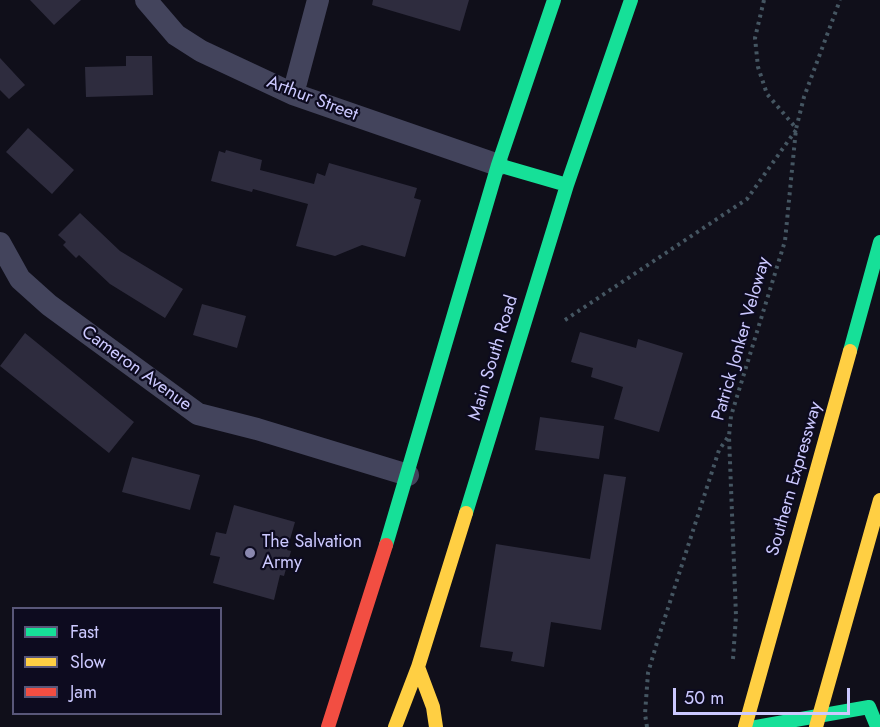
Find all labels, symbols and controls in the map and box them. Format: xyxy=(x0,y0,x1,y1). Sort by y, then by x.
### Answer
street label: Arthur Street xyxy=(263,72,361,126)
street label: Patrick Jonker Veloway xyxy=(708,255,776,423)
street label: Main South Road xyxy=(465,293,523,423)
street label: Cameron Avenue xyxy=(77,322,195,416)
street label: Southern Expressway xyxy=(763,399,827,559)
place label: The Salvation Army xyxy=(262,532,362,574)
marker: The Salvation Army xyxy=(243,546,257,560)
legend xyxy=(12,607,222,715)
text: Fast xyxy=(70,619,99,645)
text: Slow xyxy=(70,649,106,675)
scale bar xyxy=(676,676,853,714)
text: Jam xyxy=(70,679,97,705)
text: 50 m xyxy=(684,685,724,711)

